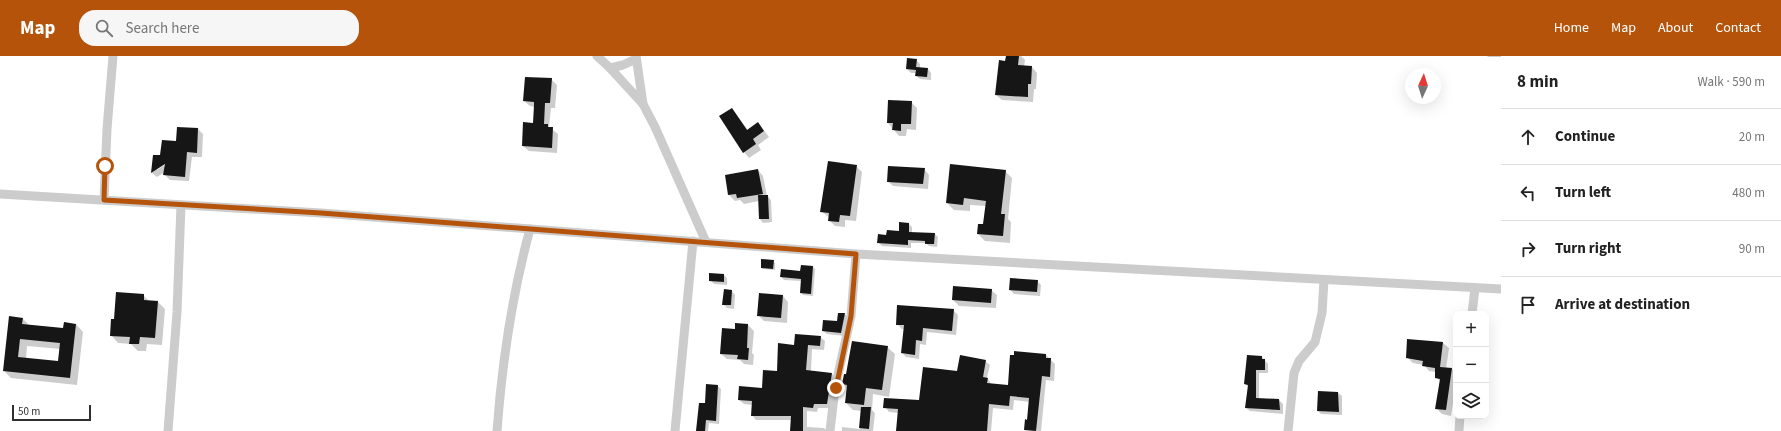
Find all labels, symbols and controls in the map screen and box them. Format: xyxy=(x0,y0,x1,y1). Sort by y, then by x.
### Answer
search box xyxy=(79,10,359,46)
text: Map xyxy=(20,15,55,42)
icon: search xyxy=(93,17,115,39)
text: Search here xyxy=(125,18,199,39)
text: Home xyxy=(1554,18,1589,38)
text: Map xyxy=(1611,18,1636,38)
text: About xyxy=(1658,18,1693,38)
text: Contact xyxy=(1715,18,1761,38)
north arrow xyxy=(1405,68,1441,104)
text: 8 min xyxy=(1517,70,1558,94)
text: Walk · 590 m xyxy=(1697,73,1765,91)
icon: ahead xyxy=(1517,126,1539,148)
text: Continue xyxy=(1555,126,1615,147)
text: 20 m xyxy=(1739,128,1765,146)
route start xyxy=(96,157,114,175)
icon: left xyxy=(1517,182,1539,204)
text: Turn left xyxy=(1555,182,1611,203)
text: 480 m xyxy=(1732,184,1765,202)
icon: right xyxy=(1517,238,1539,260)
text: Turn right xyxy=(1555,238,1621,259)
text: 90 m xyxy=(1739,240,1765,258)
icon: arrive xyxy=(1517,294,1539,316)
text: Arrive at destination xyxy=(1555,294,1690,315)
map controls xyxy=(1453,311,1489,419)
button: + xyxy=(1453,311,1489,347)
button: − xyxy=(1453,347,1489,383)
route end xyxy=(827,379,845,397)
button: layers xyxy=(1453,383,1489,419)
scale bar xyxy=(12,403,91,422)
text: 50 m xyxy=(18,404,40,419)

